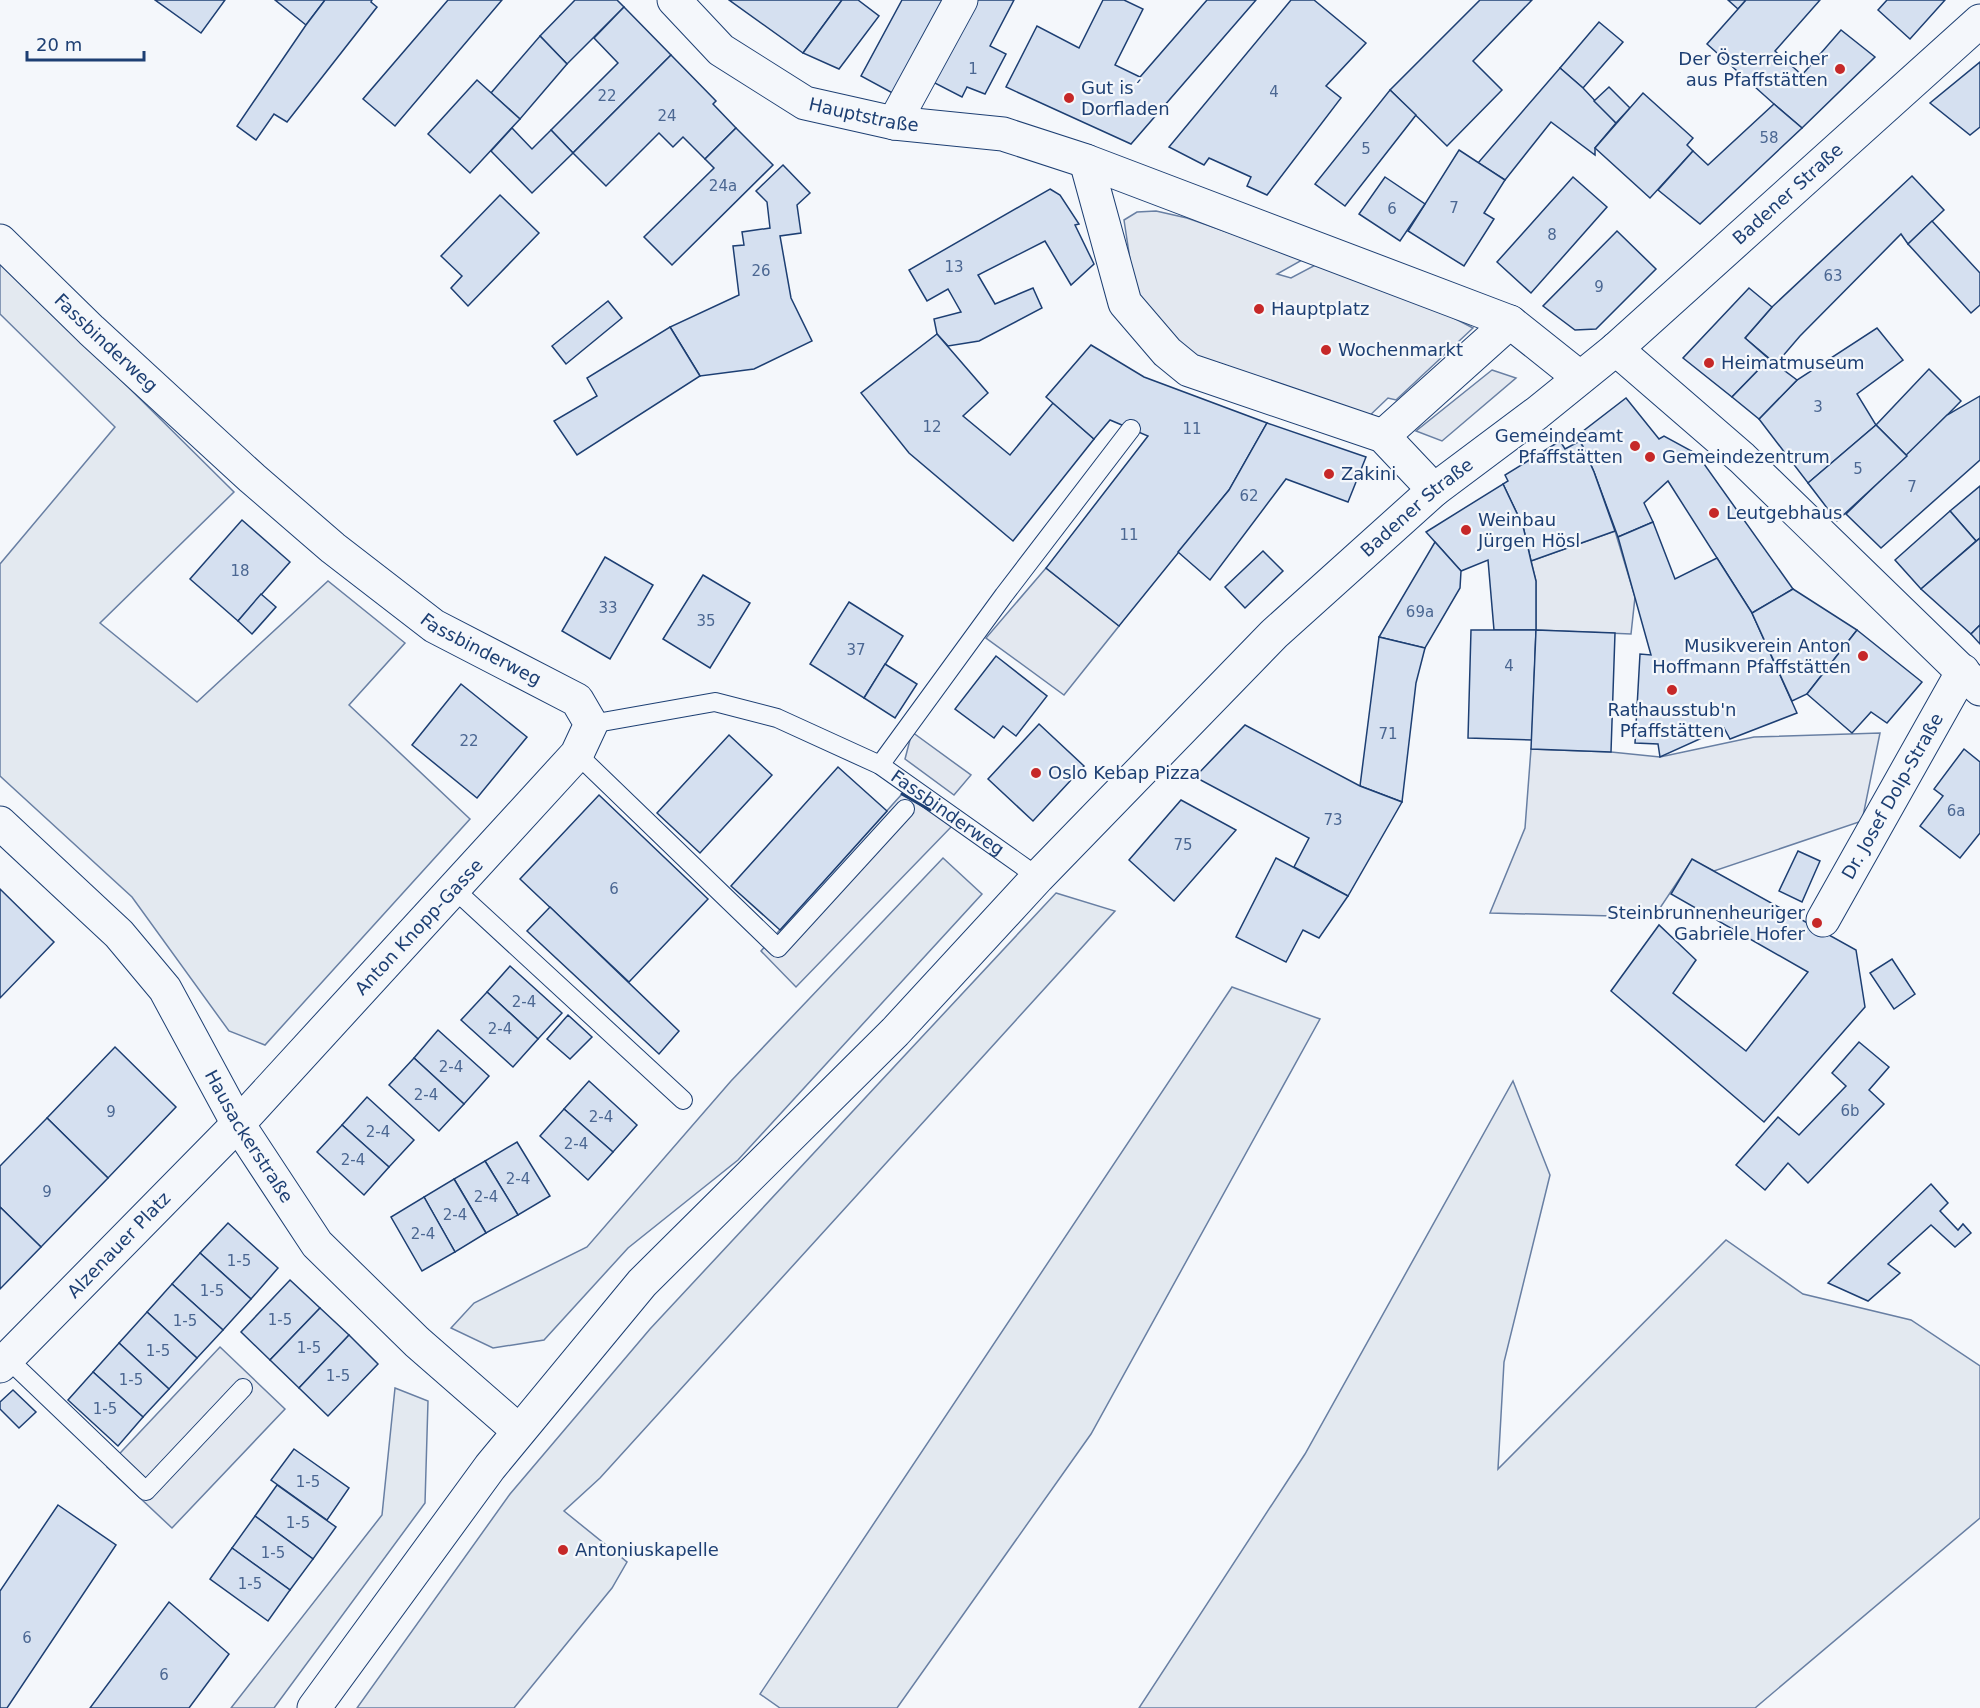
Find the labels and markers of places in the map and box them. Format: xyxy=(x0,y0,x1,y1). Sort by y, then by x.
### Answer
place label: Der Österreicher aus Pfaffstätten xyxy=(1678,48,1829,90)
marker: Der Österreicher aus Pfaffstätten xyxy=(1833,62,1847,76)
place label: Gut is´ Dorfladen xyxy=(1081,77,1170,119)
marker: Gut is´ Dorfladen xyxy=(1062,91,1076,105)
place label: Hauptplatz xyxy=(1271,298,1369,319)
marker: Hauptplatz xyxy=(1252,302,1266,316)
place label: Wochenmarkt xyxy=(1338,339,1463,360)
marker: Wochenmarkt xyxy=(1319,343,1333,357)
place label: Heimatmuseum xyxy=(1721,352,1865,373)
marker: Heimatmuseum xyxy=(1702,356,1716,370)
place label: Gemeindeamt Pfaffstätten xyxy=(1495,425,1623,467)
marker: Gemeindeamt Pfaffstätten xyxy=(1628,439,1642,453)
place label: Gemeindezentrum xyxy=(1662,446,1830,467)
marker: Gemeindezentrum xyxy=(1643,450,1657,464)
place label: Zakini xyxy=(1341,463,1396,484)
marker: Zakini xyxy=(1322,467,1336,481)
place label: Leutgebhaus xyxy=(1726,502,1842,523)
marker: Leutgebhaus xyxy=(1707,506,1721,520)
place label: Weinbau Jürgen Hösl xyxy=(1477,509,1580,551)
marker: Weinbau Jürgen Hösl xyxy=(1459,523,1473,537)
place label: Musikverein Anton Hoffmann Pfaffstätten xyxy=(1652,635,1851,677)
marker: Musikverein Anton Hoffmann Pfaffstätten xyxy=(1856,649,1870,663)
marker: Rathausstub'n Pfaffstätten xyxy=(1665,683,1679,697)
place label: Rathausstub'n Pfaffstätten xyxy=(1607,699,1737,741)
place label: Oslo Kebap Pizza xyxy=(1048,762,1200,783)
marker: Oslo Kebap Pizza xyxy=(1029,766,1043,780)
place label: Steinbrunnenheuriger Gabriele Hofer xyxy=(1607,902,1806,944)
marker: Steinbrunnenheuriger Gabriele Hofer xyxy=(1810,916,1824,930)
place label: Antoniuskapelle xyxy=(575,1539,719,1560)
marker: Antoniuskapelle xyxy=(556,1543,570,1557)

